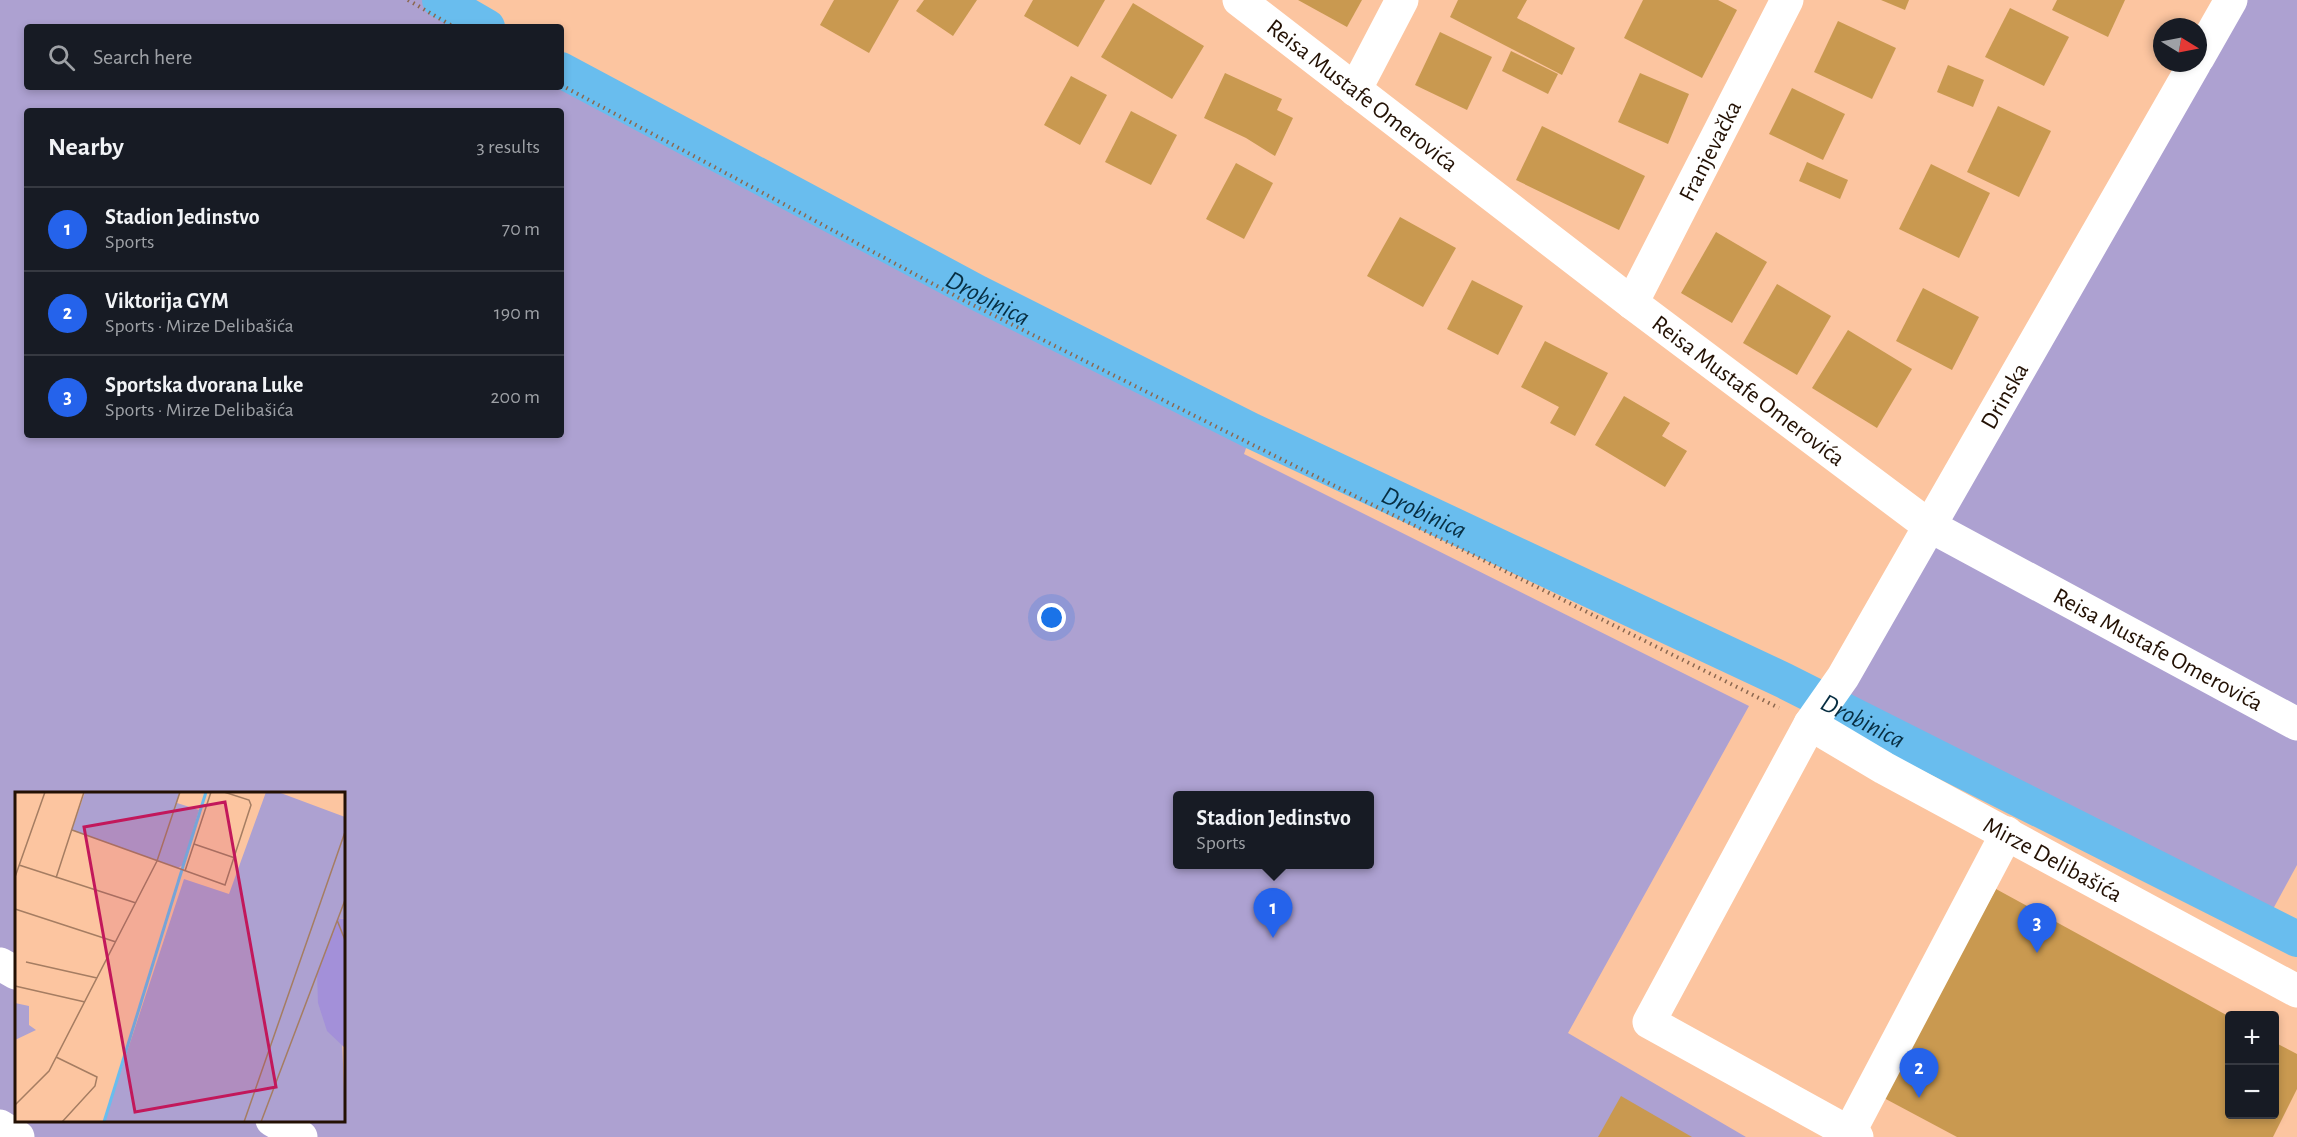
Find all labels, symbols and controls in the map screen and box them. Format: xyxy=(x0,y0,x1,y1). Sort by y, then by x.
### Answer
street label: Reisa Mustafe Omerovića xyxy=(1262,15,1462,177)
north arrow xyxy=(2153,18,2207,72)
search box xyxy=(24,24,564,90)
icon: search xyxy=(45,41,78,74)
text: Search here xyxy=(93,46,192,68)
street label: Franjevačka xyxy=(1675,97,1746,205)
text: Nearby xyxy=(48,134,124,160)
text: 3 results xyxy=(476,137,540,157)
text: Stadion Jedinstvo xyxy=(105,206,260,228)
text: 1 xyxy=(64,219,71,239)
text: 70 m xyxy=(502,219,540,239)
text: Sports xyxy=(105,232,154,252)
water label: Drobinica xyxy=(941,266,1034,331)
text: Viktorija GYM xyxy=(105,290,229,312)
text: 2 xyxy=(63,303,72,323)
text: 190 m xyxy=(494,303,540,323)
street label: Reisa Mustafe Omerovića xyxy=(1647,311,1849,471)
text: Sports · Mirze Delibašića xyxy=(105,316,294,336)
street label: Drinska xyxy=(1977,359,2033,433)
text: Sportska dvorana Luke xyxy=(105,374,303,396)
text: 3 xyxy=(63,387,72,407)
text: 200 m xyxy=(490,387,540,407)
text: Sports · Mirze Delibašića xyxy=(105,400,294,420)
water label: Drobinica xyxy=(1377,482,1470,544)
street label: Reisa Mustafe Omerovića xyxy=(2049,584,2267,716)
your location xyxy=(1037,603,1066,632)
water label: Drobinica xyxy=(1817,689,1909,753)
popup xyxy=(1173,791,1374,869)
inset map xyxy=(15,792,345,1122)
text: Stadion Jedinstvo xyxy=(1196,807,1351,829)
street label: Mirze Delibašića xyxy=(1979,813,2126,907)
text: Sports xyxy=(1196,833,1246,853)
pin: 1 xyxy=(1254,888,1292,938)
pin: 3 xyxy=(2018,904,2056,953)
map controls xyxy=(2225,1011,2279,1119)
button: + xyxy=(2225,1011,2279,1065)
pin: 2 xyxy=(1900,1048,1938,1098)
button: − xyxy=(2225,1065,2279,1119)

